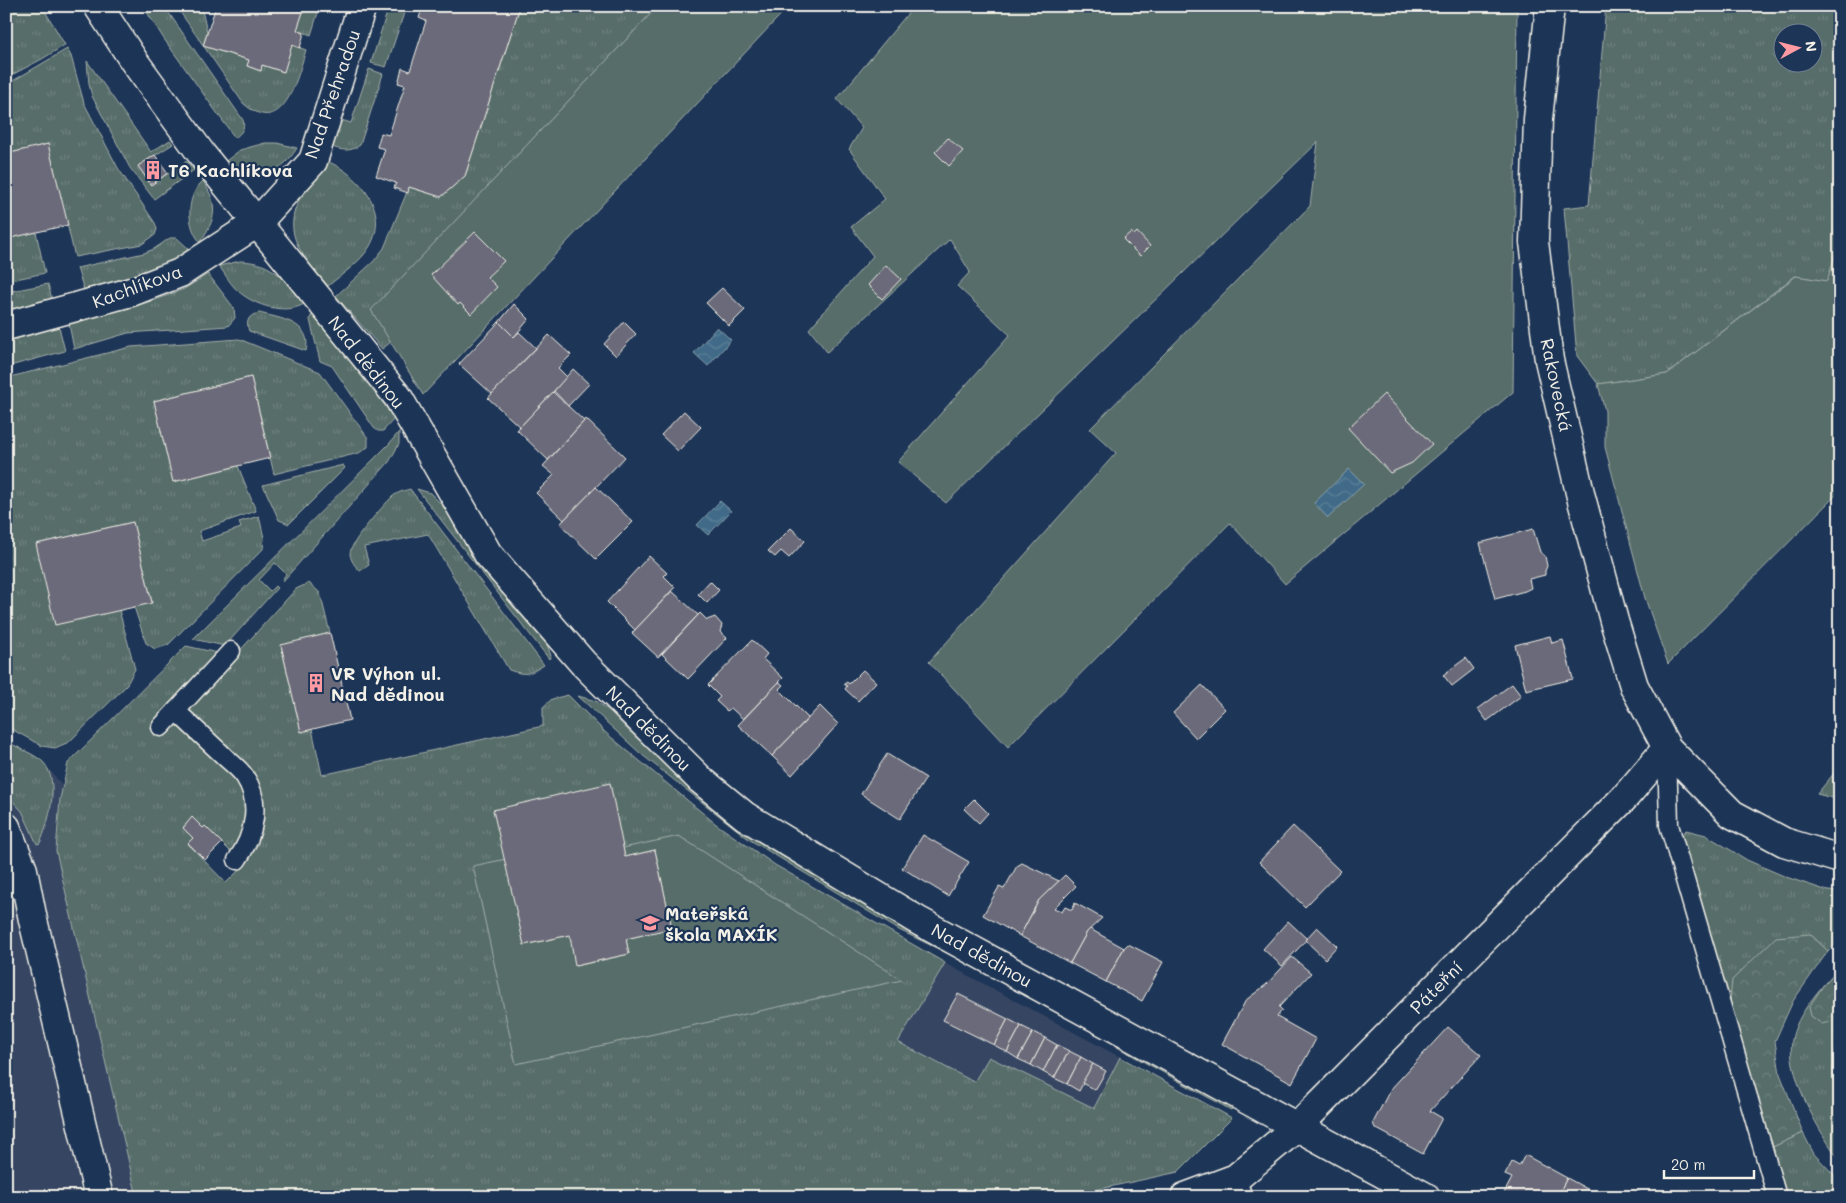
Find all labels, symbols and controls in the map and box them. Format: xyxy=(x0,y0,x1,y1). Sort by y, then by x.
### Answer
north arrow xyxy=(1774,22,1824,72)
street label: Nad Přehradou xyxy=(299,26,365,162)
text: N xyxy=(1801,40,1821,53)
place label: T6 Kachlíkova xyxy=(168,158,293,182)
building icon: T6 Kachlíkova xyxy=(142,159,164,181)
street label: Kachlíkova xyxy=(89,259,185,313)
street label: Nad dědinou xyxy=(323,311,411,413)
street label: Rakovecká xyxy=(1535,336,1579,434)
place label: VR Výhon ul. Nad dědinou xyxy=(331,661,445,706)
building icon: VR Výhon ul. Nad dědinou xyxy=(305,672,327,694)
street label: Nad dědinou xyxy=(601,680,697,776)
place label: Mateřská škola MAXÍK xyxy=(665,901,778,946)
school or university icon: Mateřská škola MAXÍK xyxy=(639,912,661,934)
street label: Nad dědinou xyxy=(927,917,1037,993)
street label: Páteřní xyxy=(1404,955,1468,1019)
scale bar xyxy=(1664,1148,1754,1180)
text: 20 m xyxy=(1671,1154,1705,1174)

